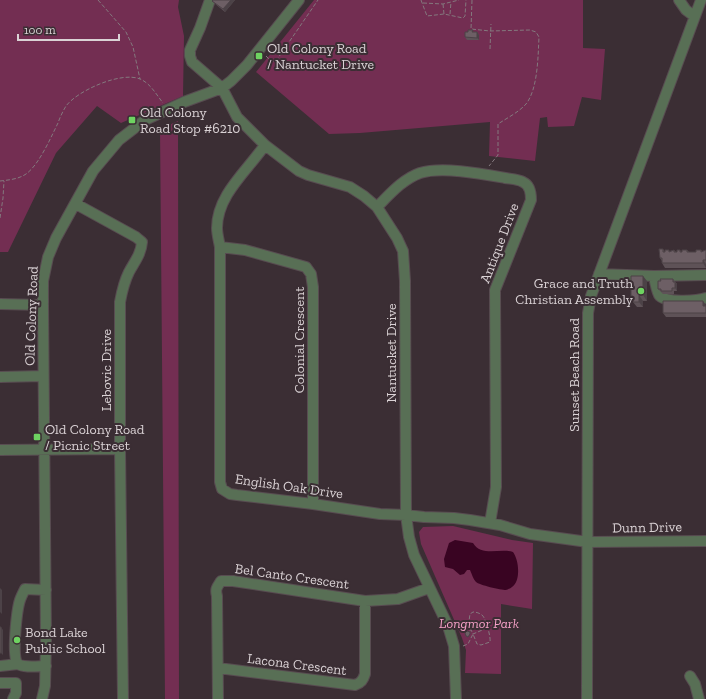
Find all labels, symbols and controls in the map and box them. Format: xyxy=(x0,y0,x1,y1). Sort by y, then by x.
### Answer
scale bar xyxy=(18,16,119,42)
text: 100 m xyxy=(24,23,56,37)
place label: Old Colony Road / Nantucket Drive xyxy=(267,40,375,73)
marker: Old Colony Road / Nantucket Drive xyxy=(254,51,264,61)
place label: Old Colony Road Stop #6210 xyxy=(140,104,240,137)
marker: Old Colony Road Stop #6210 xyxy=(127,115,137,125)
street label: Antique Drive xyxy=(476,200,523,286)
street label: Old Colony Road xyxy=(21,266,42,366)
place label: Grace and Truth Christian Assembly xyxy=(515,275,634,308)
street label: Colonial Crescent xyxy=(291,286,308,393)
marker: Grace and Truth Christian Assembly xyxy=(636,286,646,296)
street label: Nantucket Drive xyxy=(383,303,400,403)
street label: Sunset Beach Road xyxy=(566,318,583,432)
street label: Lebovic Drive xyxy=(98,328,115,411)
place label: Old Colony Road / Picnic Street xyxy=(45,421,145,454)
marker: Old Colony Road / Picnic Street xyxy=(32,432,42,442)
street label: English Oak Drive xyxy=(234,470,344,503)
street label: Dunn Drive xyxy=(612,518,683,537)
street label: Bel Canto Crescent xyxy=(234,560,351,593)
park label: Longmor Park xyxy=(439,615,519,632)
place label: Bond Lake Public School xyxy=(25,624,106,657)
marker: Bond Lake Public School xyxy=(12,635,22,645)
street label: Lacona Crescent xyxy=(246,650,348,679)

